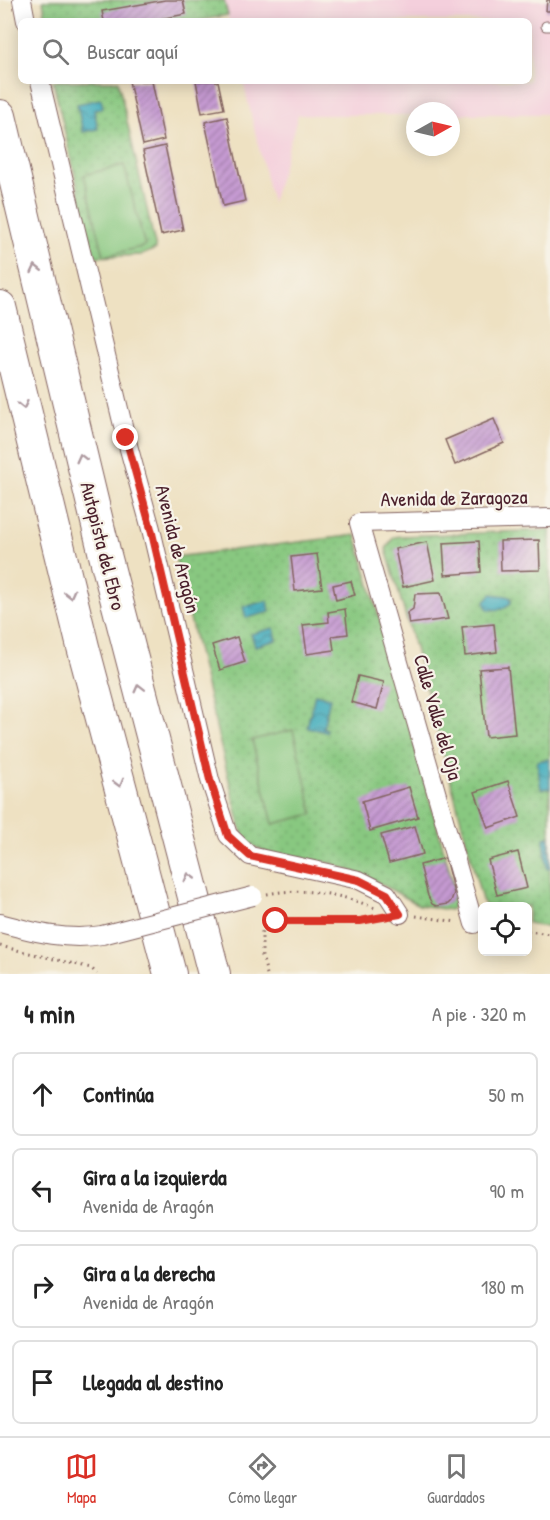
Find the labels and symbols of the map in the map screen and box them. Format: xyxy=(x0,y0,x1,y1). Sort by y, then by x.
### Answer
north arrow xyxy=(406,102,460,156)
one-way arrow xyxy=(30,264,43,274)
one-way arrow xyxy=(16,400,29,410)
route end xyxy=(112,424,138,450)
one-way arrow xyxy=(76,454,89,464)
street label: Autopista del Ebro xyxy=(75,479,132,613)
street label: Avenida de Aragón xyxy=(150,482,207,616)
street label: Avenida de Zaragoza xyxy=(380,483,528,512)
one-way arrow xyxy=(62,589,75,599)
street label: Calle Valle del Oja xyxy=(408,651,469,783)
one-way arrow xyxy=(133,684,146,694)
one-way arrow xyxy=(112,777,124,788)
one-way arrow xyxy=(183,872,196,882)
route start xyxy=(262,907,288,933)

